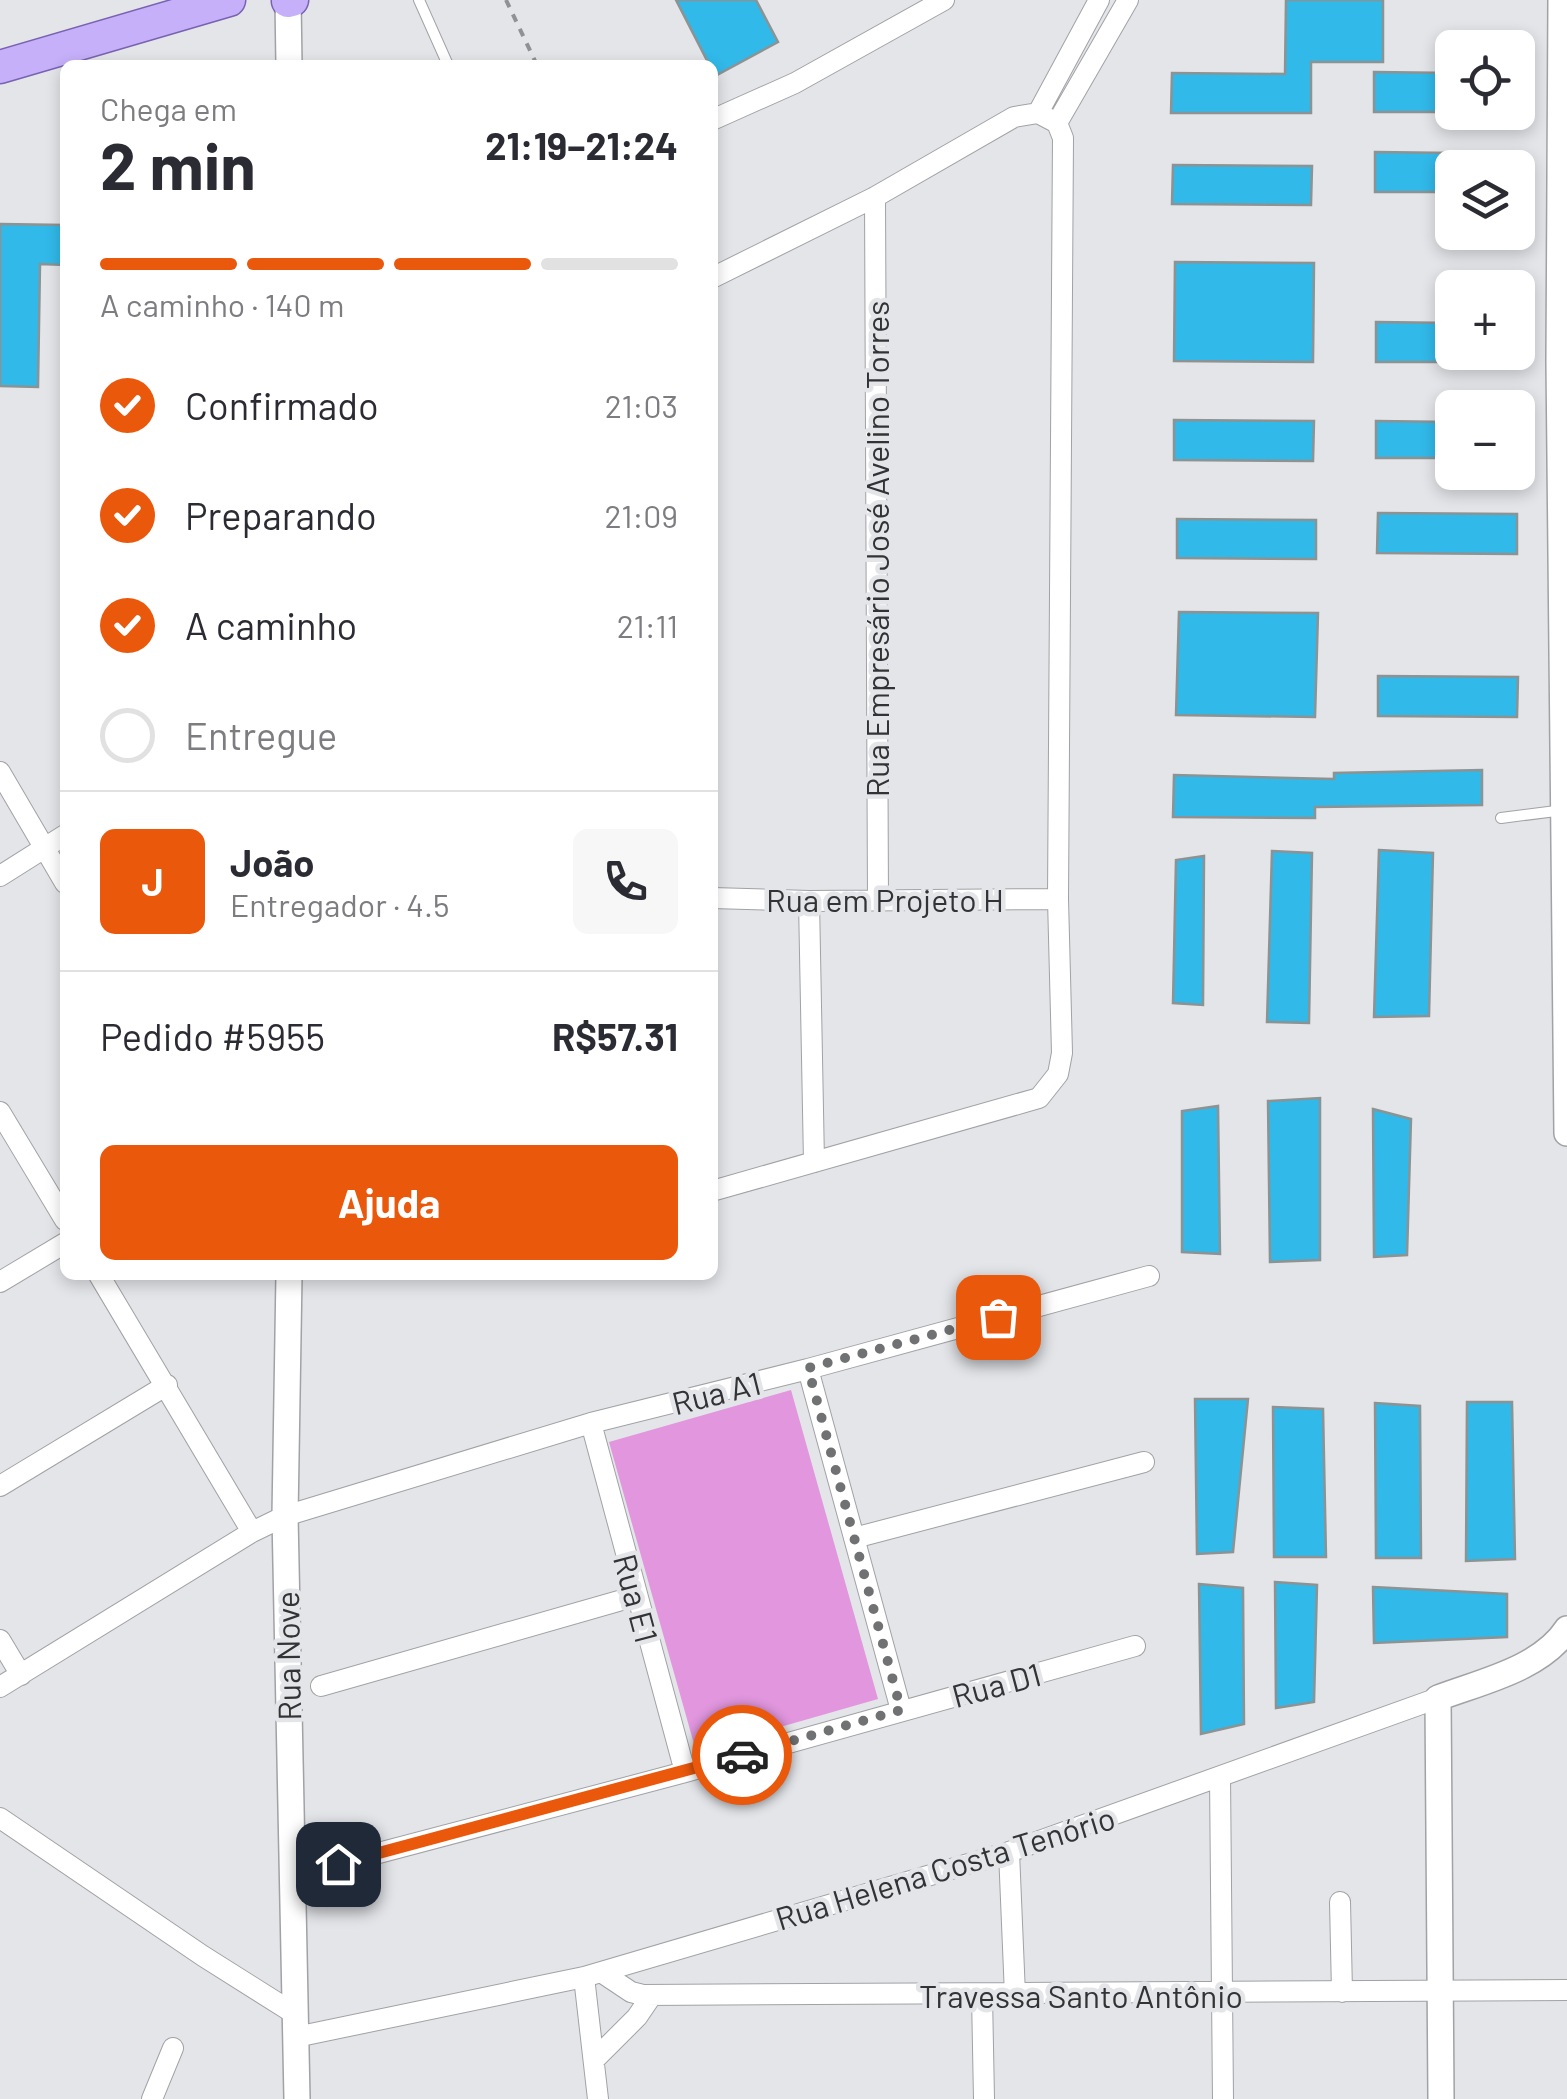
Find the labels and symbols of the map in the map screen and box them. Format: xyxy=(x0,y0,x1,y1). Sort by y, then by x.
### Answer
street label: Rua Empresário José Avelino Torres xyxy=(857,301,895,797)
street label: Rua em Projeto H xyxy=(766,880,1004,918)
pin xyxy=(956,1275,1041,1360)
street label: Rua A1 xyxy=(668,1363,764,1421)
street label: Rua E1 xyxy=(607,1550,667,1646)
street label: Rua Nove xyxy=(267,1591,307,1721)
street label: Rua D1 xyxy=(947,1654,1045,1714)
courier xyxy=(692,1705,792,1805)
street label: Rua Helena Costa Tenório xyxy=(771,1797,1119,1937)
pin xyxy=(296,1822,381,1907)
street label: Travessa Santo Antônio xyxy=(919,1976,1243,2014)

